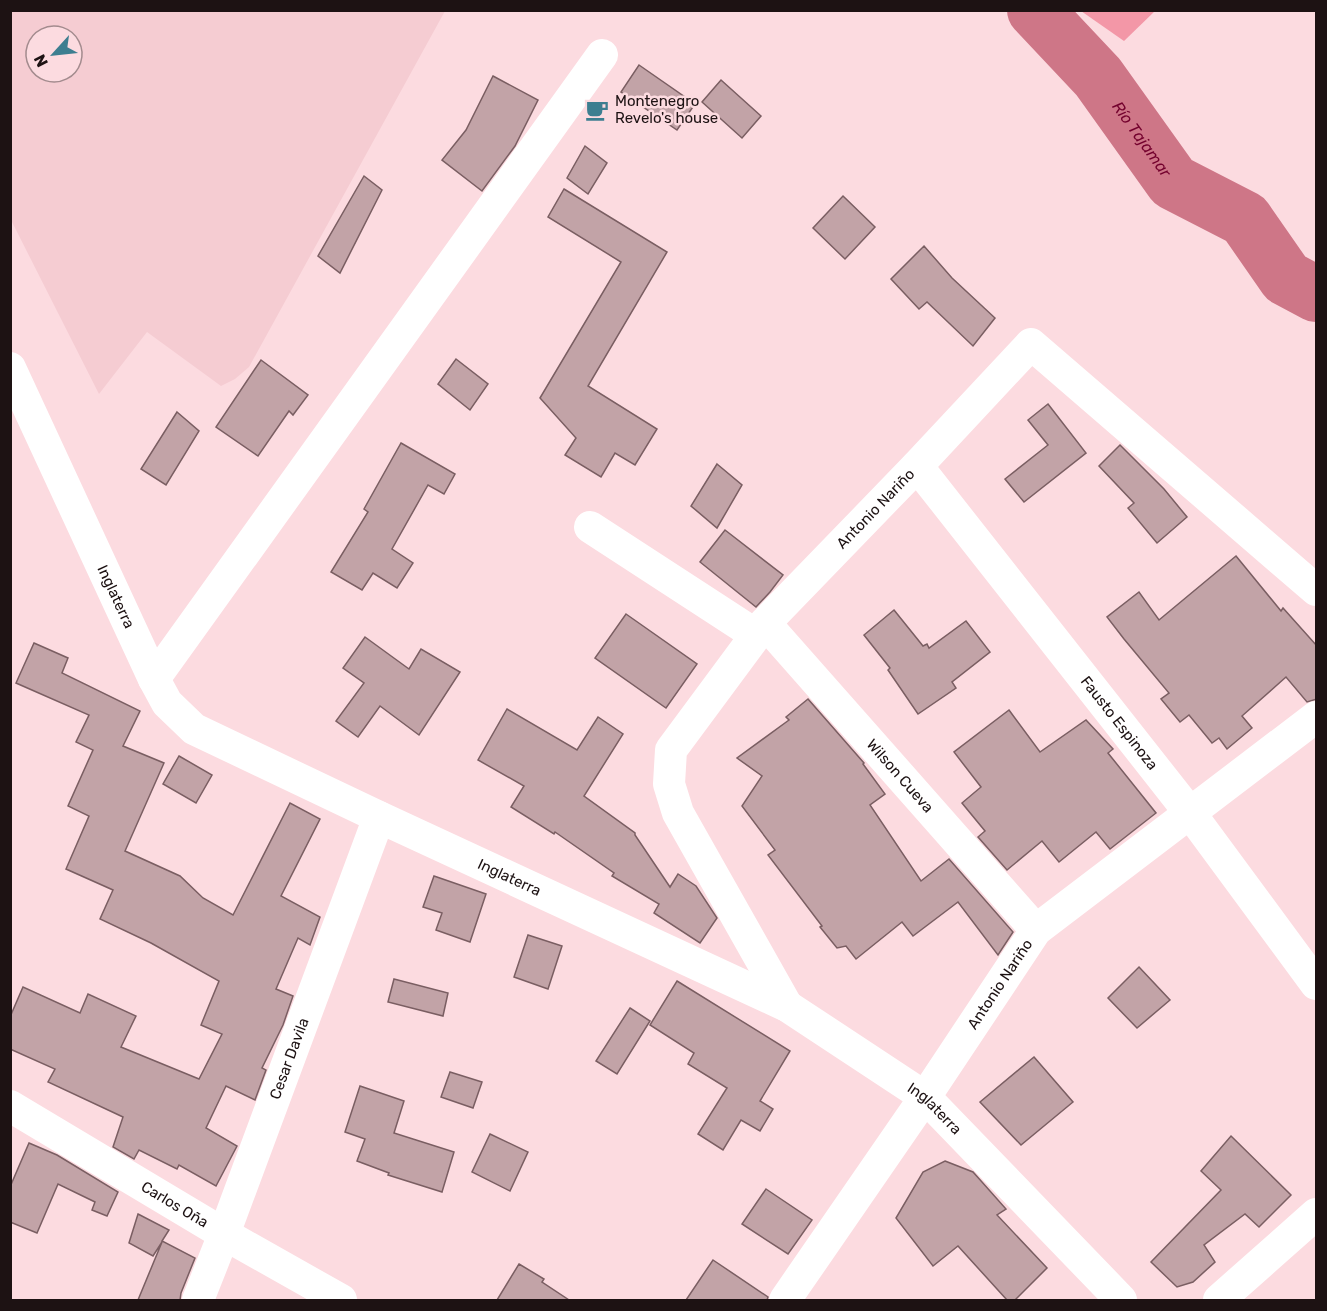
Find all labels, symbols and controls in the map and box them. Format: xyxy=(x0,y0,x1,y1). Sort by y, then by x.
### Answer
north arrow xyxy=(24,24,84,84)
text: N xyxy=(30,51,52,70)
place label: Montenegro Revelo's house xyxy=(615,92,718,127)
cafe icon: Montenegro Revelo's house xyxy=(584,97,610,123)
water label: Río Tajamar xyxy=(1109,97,1176,181)
street label: Antonio Nariño xyxy=(833,465,918,553)
street label: Inglaterra xyxy=(93,562,138,631)
street label: Fausto Espinoza xyxy=(1077,672,1162,774)
street label: Wilson Cueva xyxy=(863,736,937,816)
street label: Inglaterra xyxy=(475,855,544,900)
street label: Antonio Nariño xyxy=(964,936,1036,1033)
street label: Cesar Davila xyxy=(266,1015,313,1102)
street label: Inglaterra xyxy=(904,1079,965,1138)
street label: Carlos Oña xyxy=(138,1178,212,1232)

